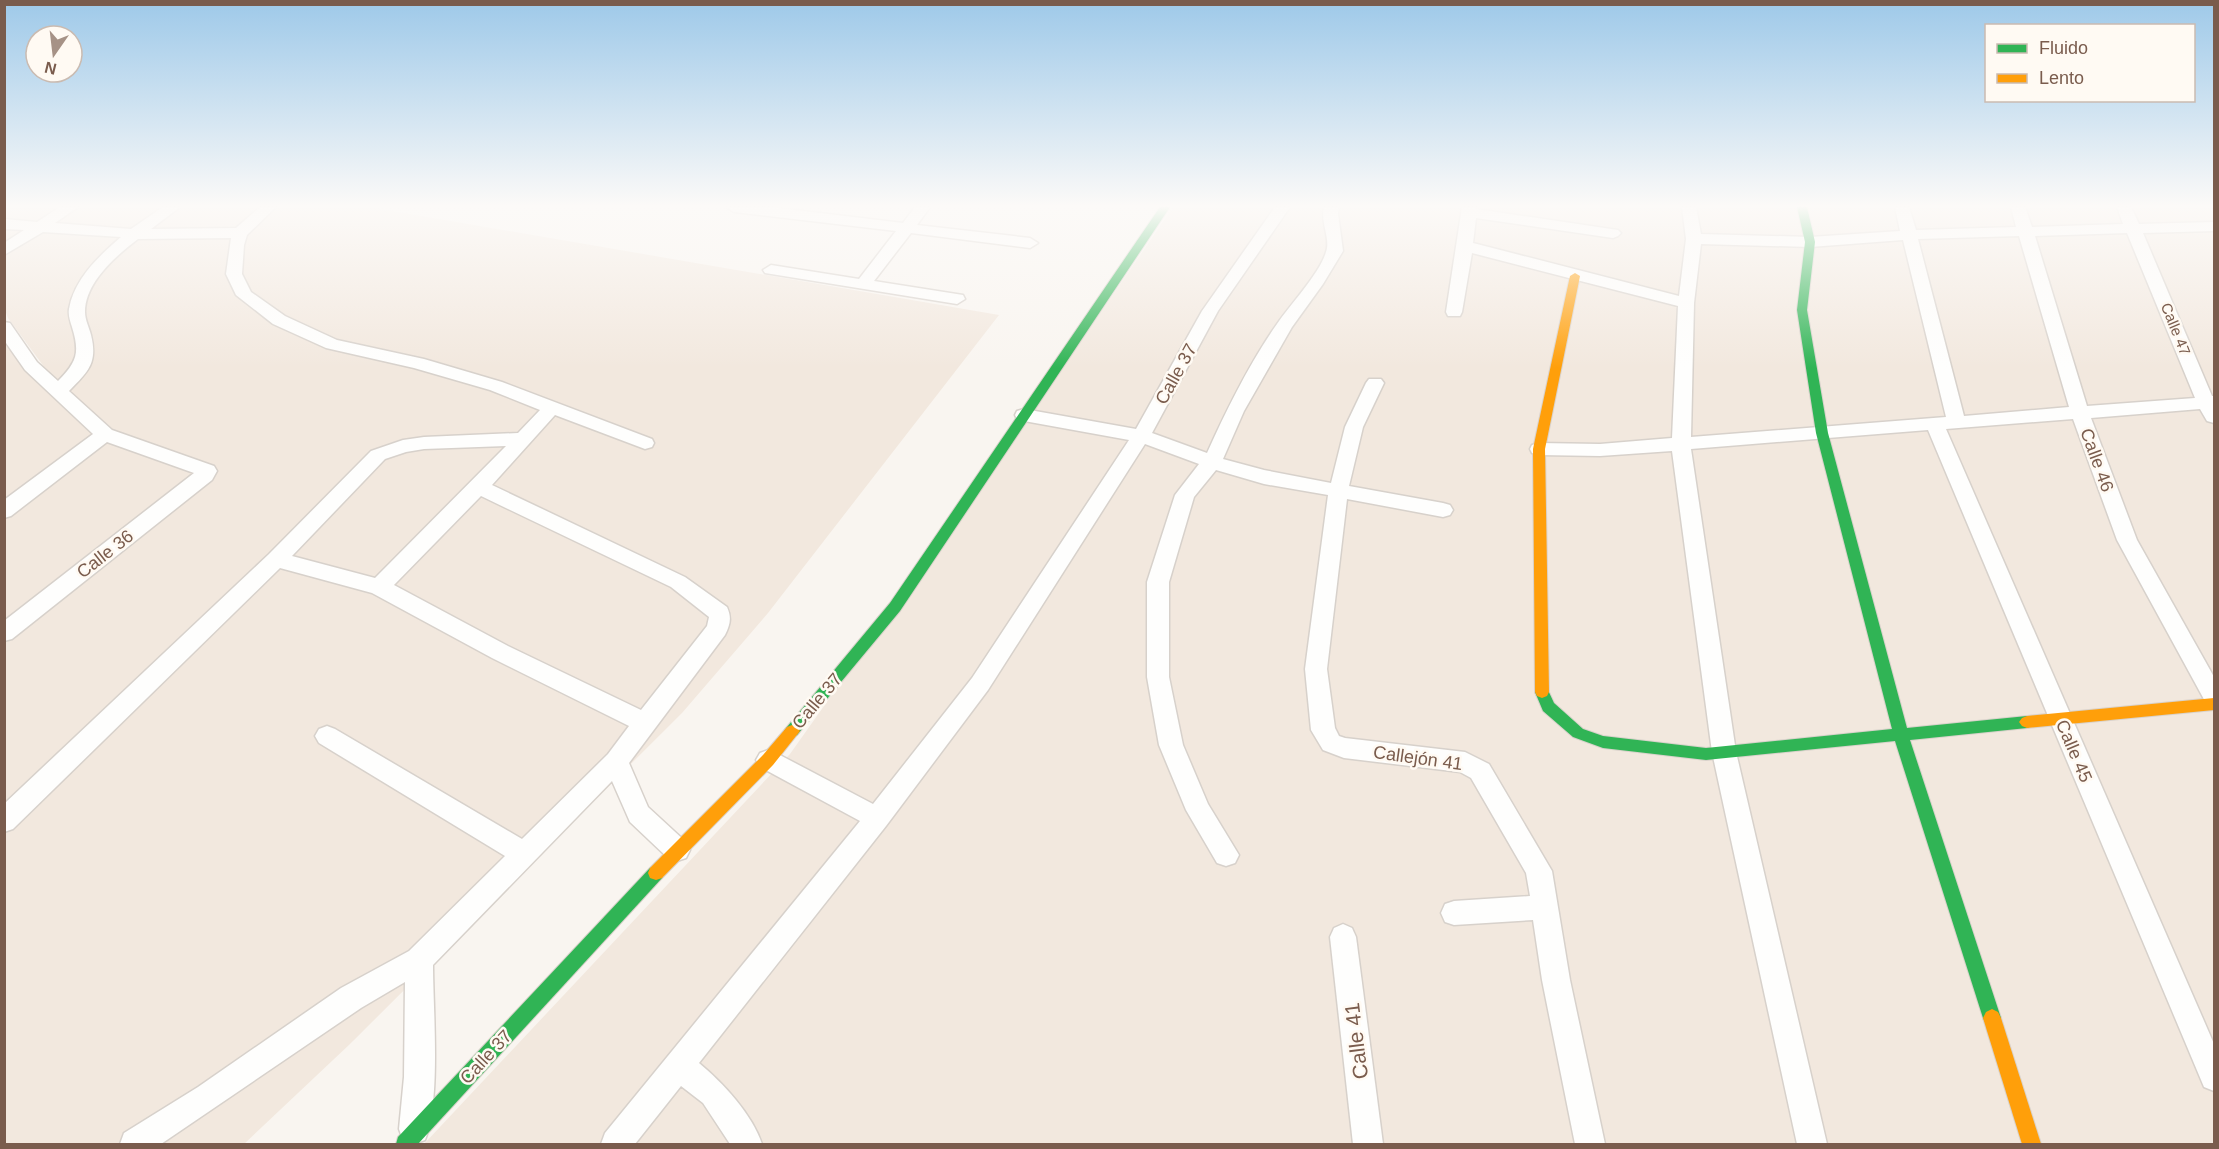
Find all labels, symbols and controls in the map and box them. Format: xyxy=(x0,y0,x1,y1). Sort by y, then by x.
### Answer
north arrow xyxy=(24,24,84,84)
legend xyxy=(1985,24,2195,102)
text: Fluido xyxy=(2039,38,2088,58)
text: N xyxy=(43,58,58,78)
text: Lento xyxy=(2039,68,2084,88)
street label: Calle 47 xyxy=(2158,300,2194,358)
street label: Calle 37 xyxy=(1151,340,1201,408)
street label: Calle 46 xyxy=(2076,426,2118,494)
street label: Calle 36 xyxy=(73,526,137,582)
street label: Calle 37 xyxy=(788,669,846,733)
street label: Calle 45 xyxy=(2052,717,2096,785)
street label: Callejón 41 xyxy=(1372,742,1464,774)
street label: Calle 41 xyxy=(1340,1001,1372,1081)
street label: Calle 37 xyxy=(456,1026,516,1088)

